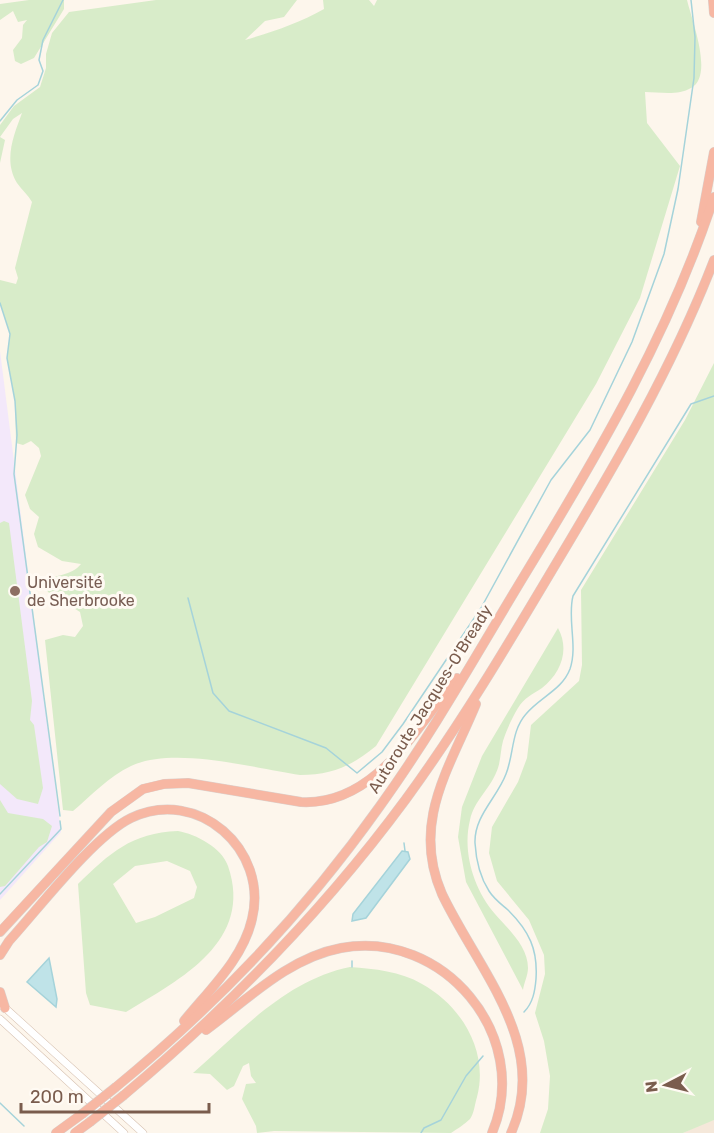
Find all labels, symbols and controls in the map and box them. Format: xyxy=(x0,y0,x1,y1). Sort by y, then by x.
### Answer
place label: Université de Sherbrooke xyxy=(27,573,135,610)
marker: Université de Sherbrooke xyxy=(8,584,22,598)
street label: Autoroute Jacques-O'Bready xyxy=(364,601,496,797)
north arrow xyxy=(636,1055,696,1115)
scale bar xyxy=(21,1076,208,1114)
text: N xyxy=(641,1080,662,1094)
text: 200 m xyxy=(30,1086,84,1108)

